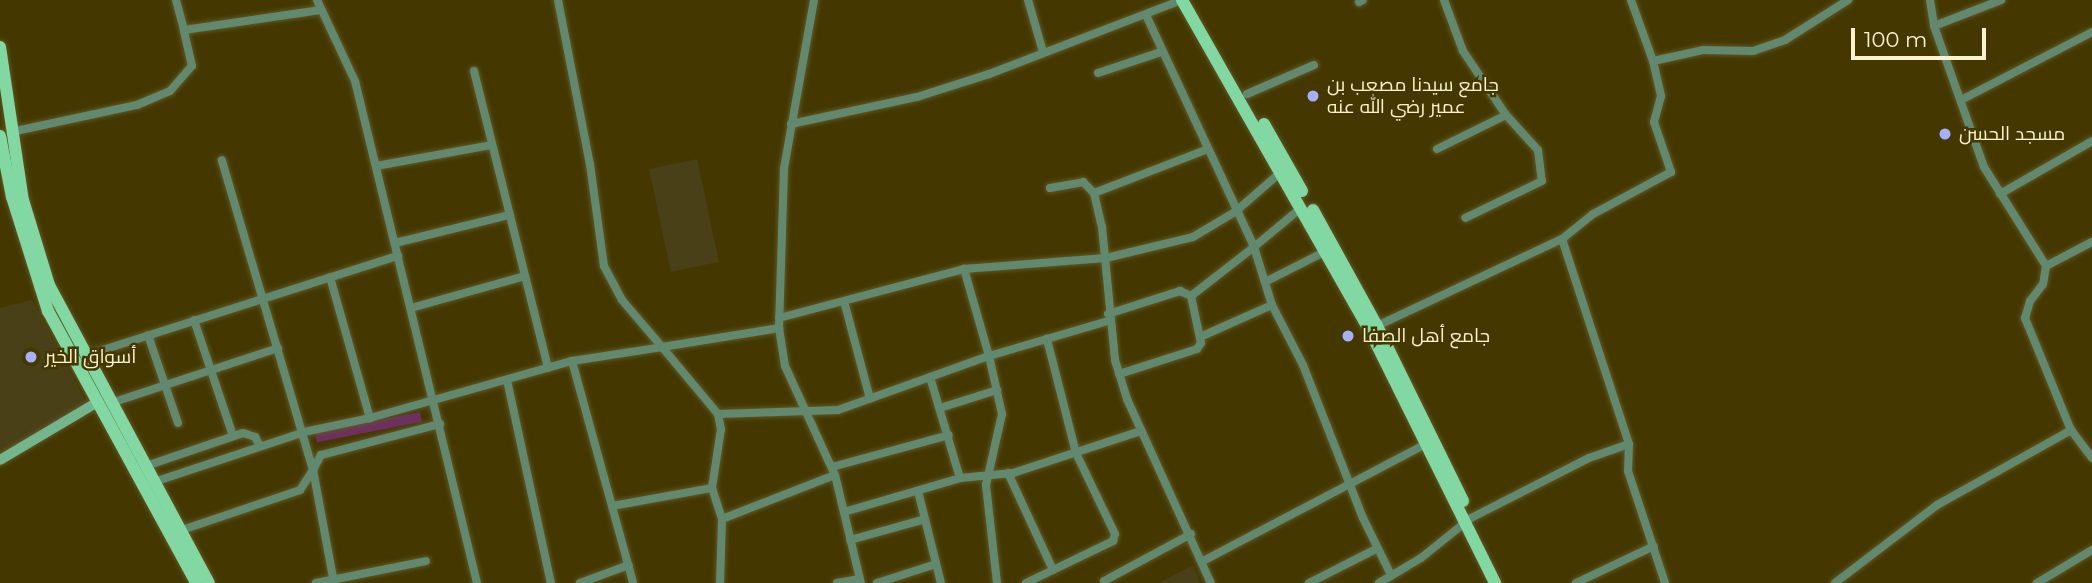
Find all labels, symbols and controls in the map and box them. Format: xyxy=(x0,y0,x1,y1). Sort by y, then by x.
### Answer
scale bar xyxy=(1854,14,1989,58)
text: 100 m xyxy=(1864,27,1927,52)
place label: جامع سيدنا مصعب بن عمير رضي الله عنه xyxy=(1327,74,1499,118)
marker: جامع سيدنا مصعب بن عمير رضي الله عنه xyxy=(1305,88,1321,104)
place label: مسجد الحسن xyxy=(1959,123,2065,145)
marker: مسجد الحسن xyxy=(1937,126,1953,142)
place label: جامع أهل الصفا xyxy=(1362,325,1490,347)
marker: جامع أهل الصفا xyxy=(1340,328,1356,344)
place label: أسواق الخير xyxy=(45,346,136,368)
marker: أسواق الخير xyxy=(23,349,39,365)

